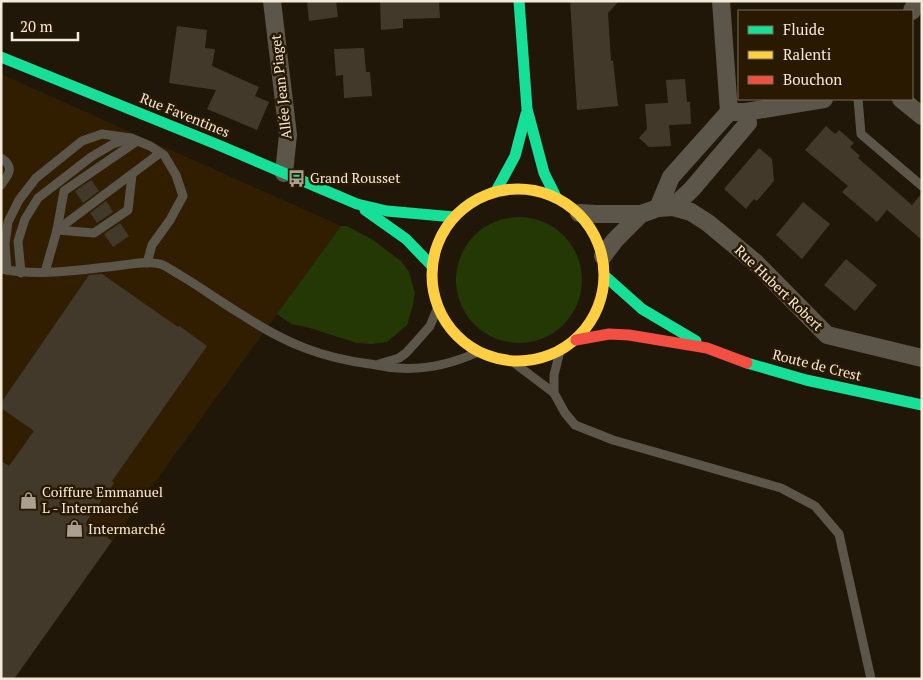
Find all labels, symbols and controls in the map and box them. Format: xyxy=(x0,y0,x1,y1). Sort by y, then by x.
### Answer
scale bar xyxy=(12,10,79,42)
legend xyxy=(738,10,913,100)
text: 20 m xyxy=(20,16,53,36)
text: Fluide xyxy=(783,19,825,39)
street label: Allée Jean Piaget xyxy=(265,33,295,140)
text: Ralenti xyxy=(783,44,831,64)
text: Bouchon xyxy=(783,69,842,89)
street label: Rue Faventines xyxy=(138,88,233,141)
bus stop icon: Grand Rousset xyxy=(286,168,306,188)
place label: Grand Rousset xyxy=(310,168,401,187)
street label: Rue Hubert Robert xyxy=(731,241,828,335)
street label: Route de Crest xyxy=(771,344,864,385)
place label: Coiffure Emmanuel L - Intermarché xyxy=(42,482,163,517)
shop icon: Coiffure Emmanuel L - Intermarché xyxy=(18,490,38,510)
shop icon: Intermarché xyxy=(64,519,84,539)
place label: Intermarché xyxy=(88,519,165,538)

